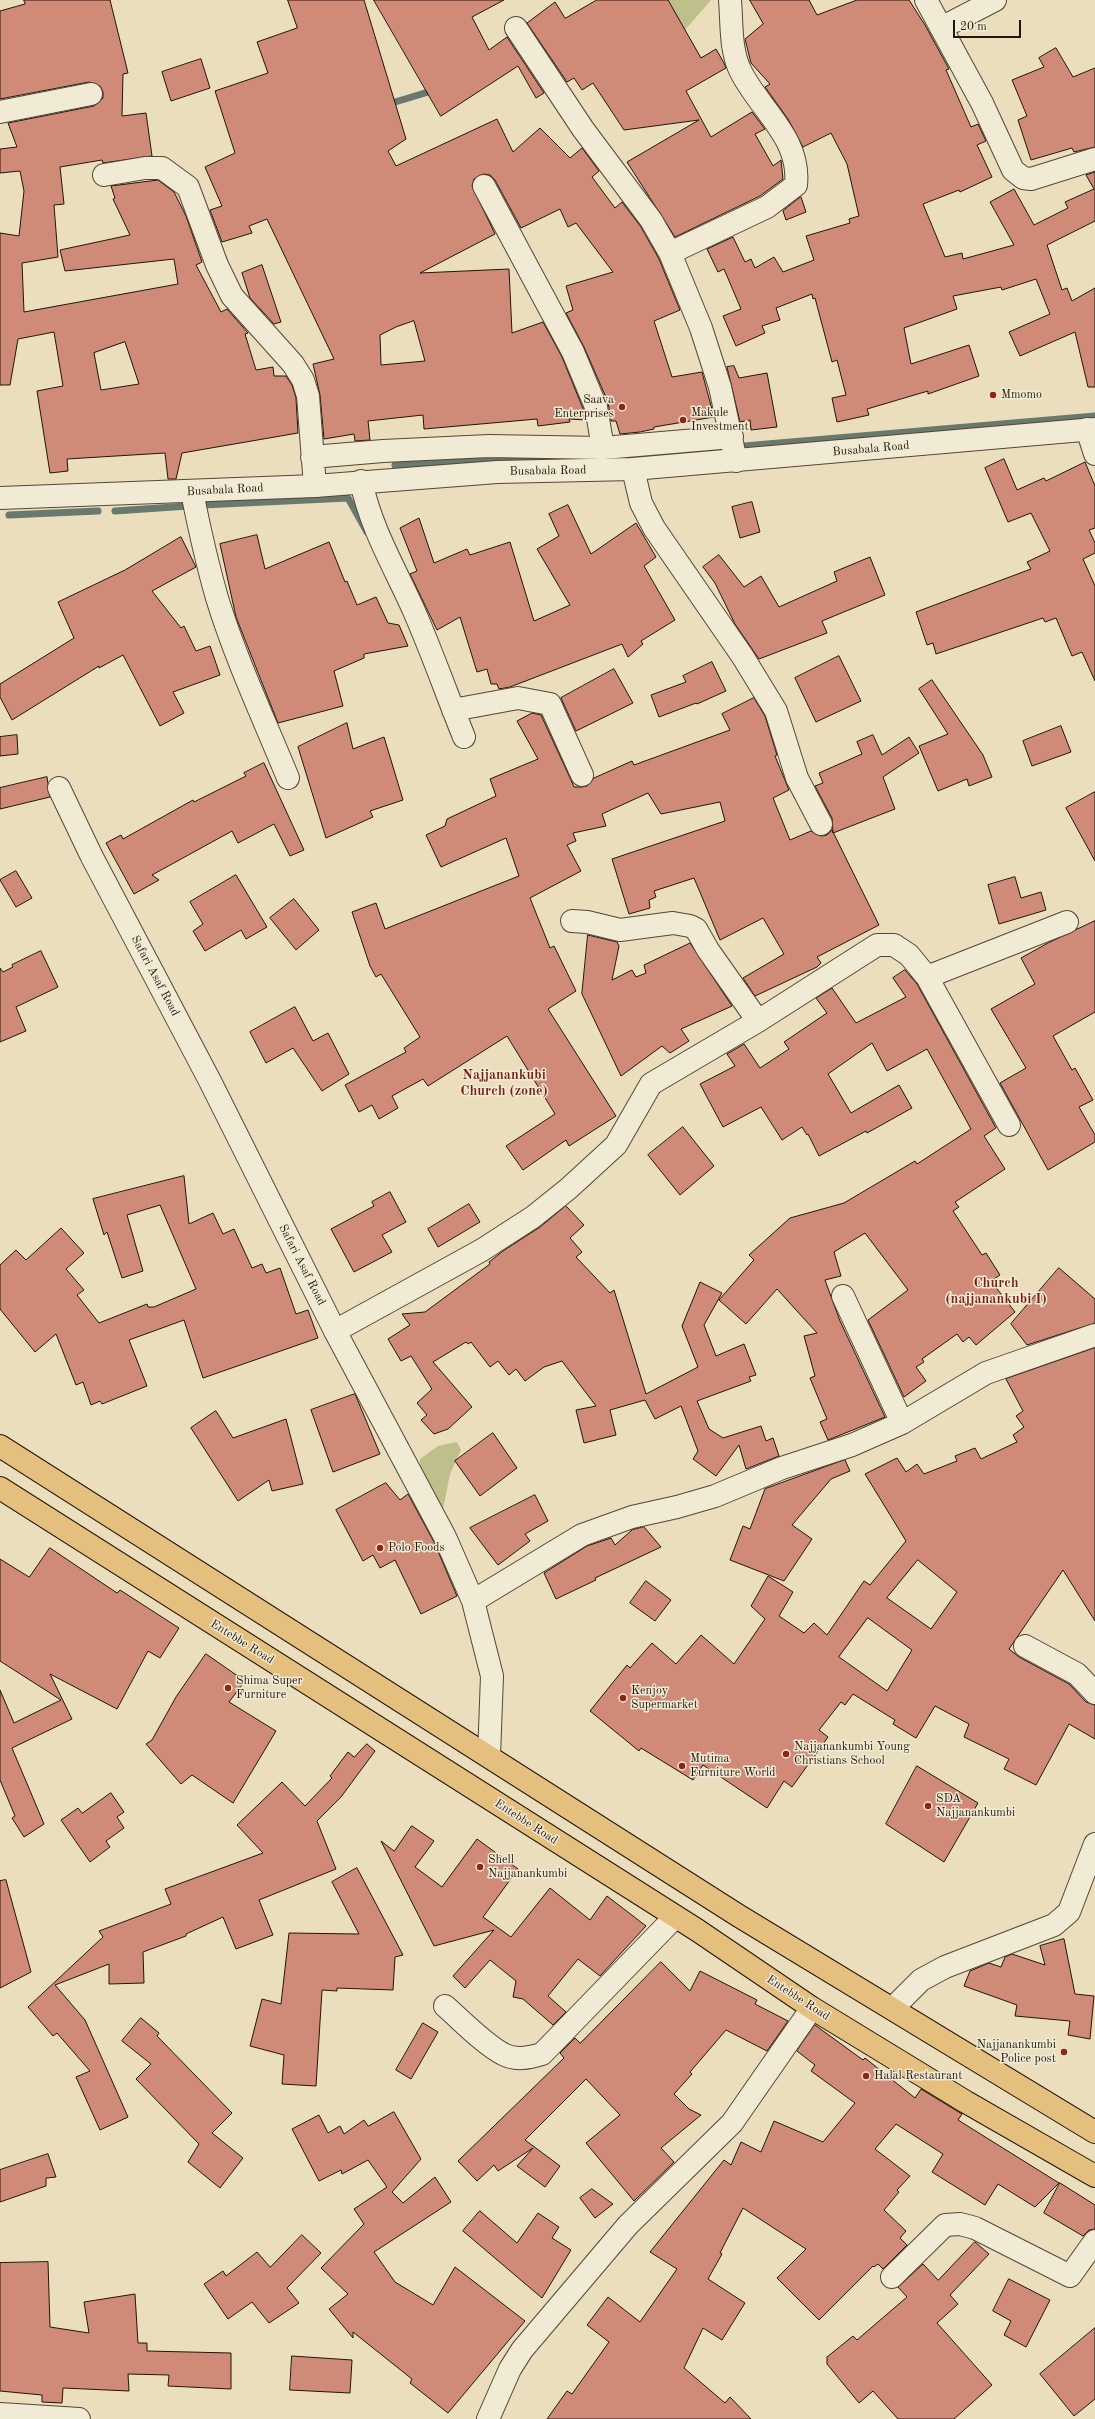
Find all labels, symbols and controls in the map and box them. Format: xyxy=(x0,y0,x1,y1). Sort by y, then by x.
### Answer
scale bar xyxy=(955,12,1023,38)
text: 20 m xyxy=(960,21,987,33)
place label: Mmomo xyxy=(1001,388,1042,402)
marker: Mmomo xyxy=(988,390,998,400)
place label: Saava Enterprises xyxy=(554,393,614,421)
marker: Saava Enterprises xyxy=(617,402,627,412)
place label: Makule Investment xyxy=(691,406,749,434)
marker: Makule Investment xyxy=(678,415,688,425)
street label: Busabala Road xyxy=(832,438,910,460)
street label: Busabala Road xyxy=(509,463,587,479)
street label: Busabala Road xyxy=(186,481,264,499)
street label: Safari Asaf Road xyxy=(128,933,182,1019)
district label: Najjanankubi Church (zone) xyxy=(460,1067,548,1100)
street label: Safari Asaf Road xyxy=(275,1222,329,1308)
district label: Church (najjanankubi I) xyxy=(945,1275,1047,1308)
place label: Polo Foods xyxy=(388,1541,445,1555)
marker: Polo Foods xyxy=(375,1543,385,1553)
street label: Entebbe Road xyxy=(207,1617,277,1667)
place label: Shima Super Furniture xyxy=(236,1674,303,1702)
marker: Shima Super Furniture xyxy=(223,1683,233,1693)
place label: Kenjoy Supermarket xyxy=(631,1684,698,1712)
marker: Kenjoy Supermarket xyxy=(618,1693,628,1703)
place label: Najjanankumbi Young Christians School xyxy=(794,1740,910,1768)
marker: Najjanankumbi Young Christians School xyxy=(781,1749,791,1759)
place label: Mutima Furniture World xyxy=(690,1752,776,1780)
marker: Mutima Furniture World xyxy=(677,1761,687,1771)
place label: SDA Najjanankumbi xyxy=(936,1792,1015,1820)
street label: Entebbe Road xyxy=(492,1796,560,1848)
marker: SDA Najjanankumbi xyxy=(923,1801,933,1811)
place label: Shell Najjanankumbi xyxy=(488,1853,567,1881)
marker: Shell Najjanankumbi xyxy=(475,1862,485,1872)
street label: Entebbe Road xyxy=(764,1972,832,2024)
place label: Najjanankumbi Police post xyxy=(977,2038,1056,2066)
marker: Najjanankumbi Police post xyxy=(1059,2047,1069,2057)
place label: Halal Restaurant xyxy=(874,2069,963,2083)
marker: Halal Restaurant xyxy=(861,2071,871,2081)

